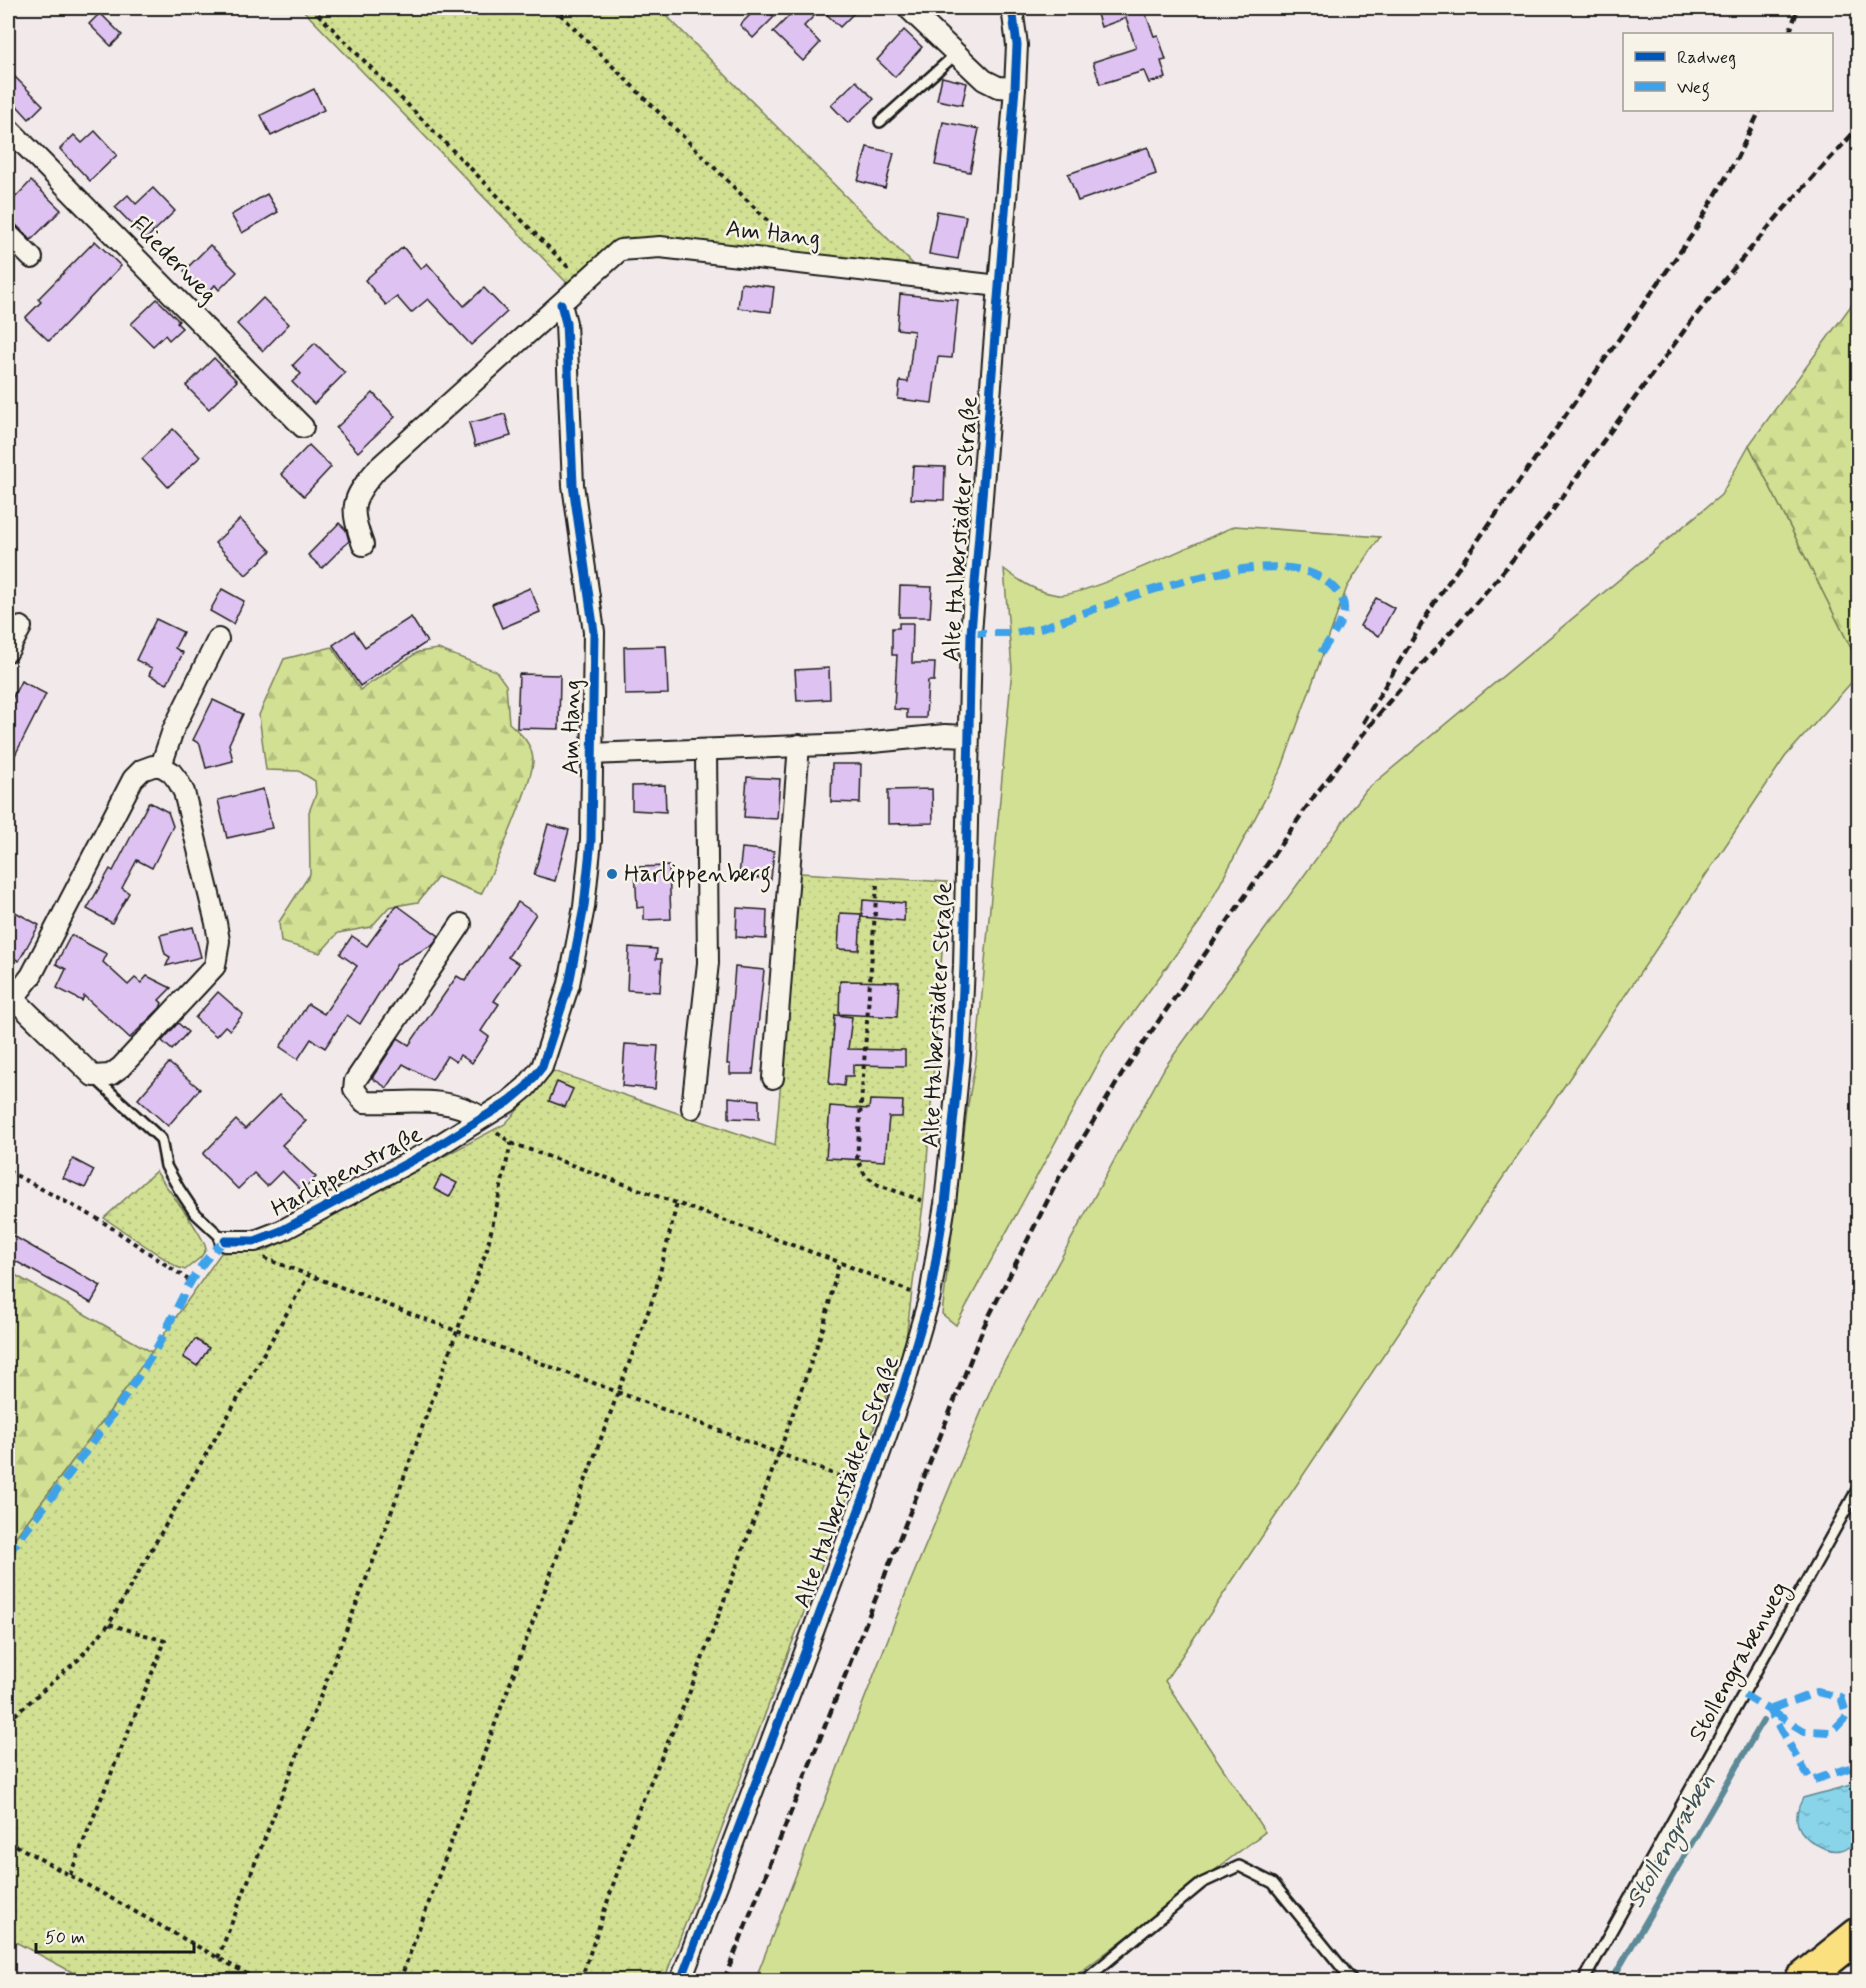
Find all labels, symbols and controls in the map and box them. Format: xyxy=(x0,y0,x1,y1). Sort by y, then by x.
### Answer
legend xyxy=(1623,33,1833,111)
text: Radweg xyxy=(1677,46,1736,70)
text: Weg xyxy=(1677,76,1710,102)
street label: Fliederweg xyxy=(123,210,223,310)
street label: Am Hang xyxy=(724,214,822,254)
street label: Alte Halberstädter Straße xyxy=(936,395,986,663)
street label: Am Hang xyxy=(556,679,588,775)
place label: Harlippenberg xyxy=(624,859,771,893)
marker: Harlippenberg xyxy=(605,867,619,881)
street label: Alte Halberstädter Straße xyxy=(916,881,960,1149)
street label: Harlippenstraße xyxy=(266,1119,428,1225)
street label: Alte Halberstädter Straße xyxy=(787,1351,907,1612)
street label: Stollengrabenweg xyxy=(1682,1577,1798,1748)
water label: Stollengraben xyxy=(1619,1768,1725,1915)
scale bar xyxy=(36,1916,194,1954)
text: 50 m xyxy=(45,1926,85,1950)

